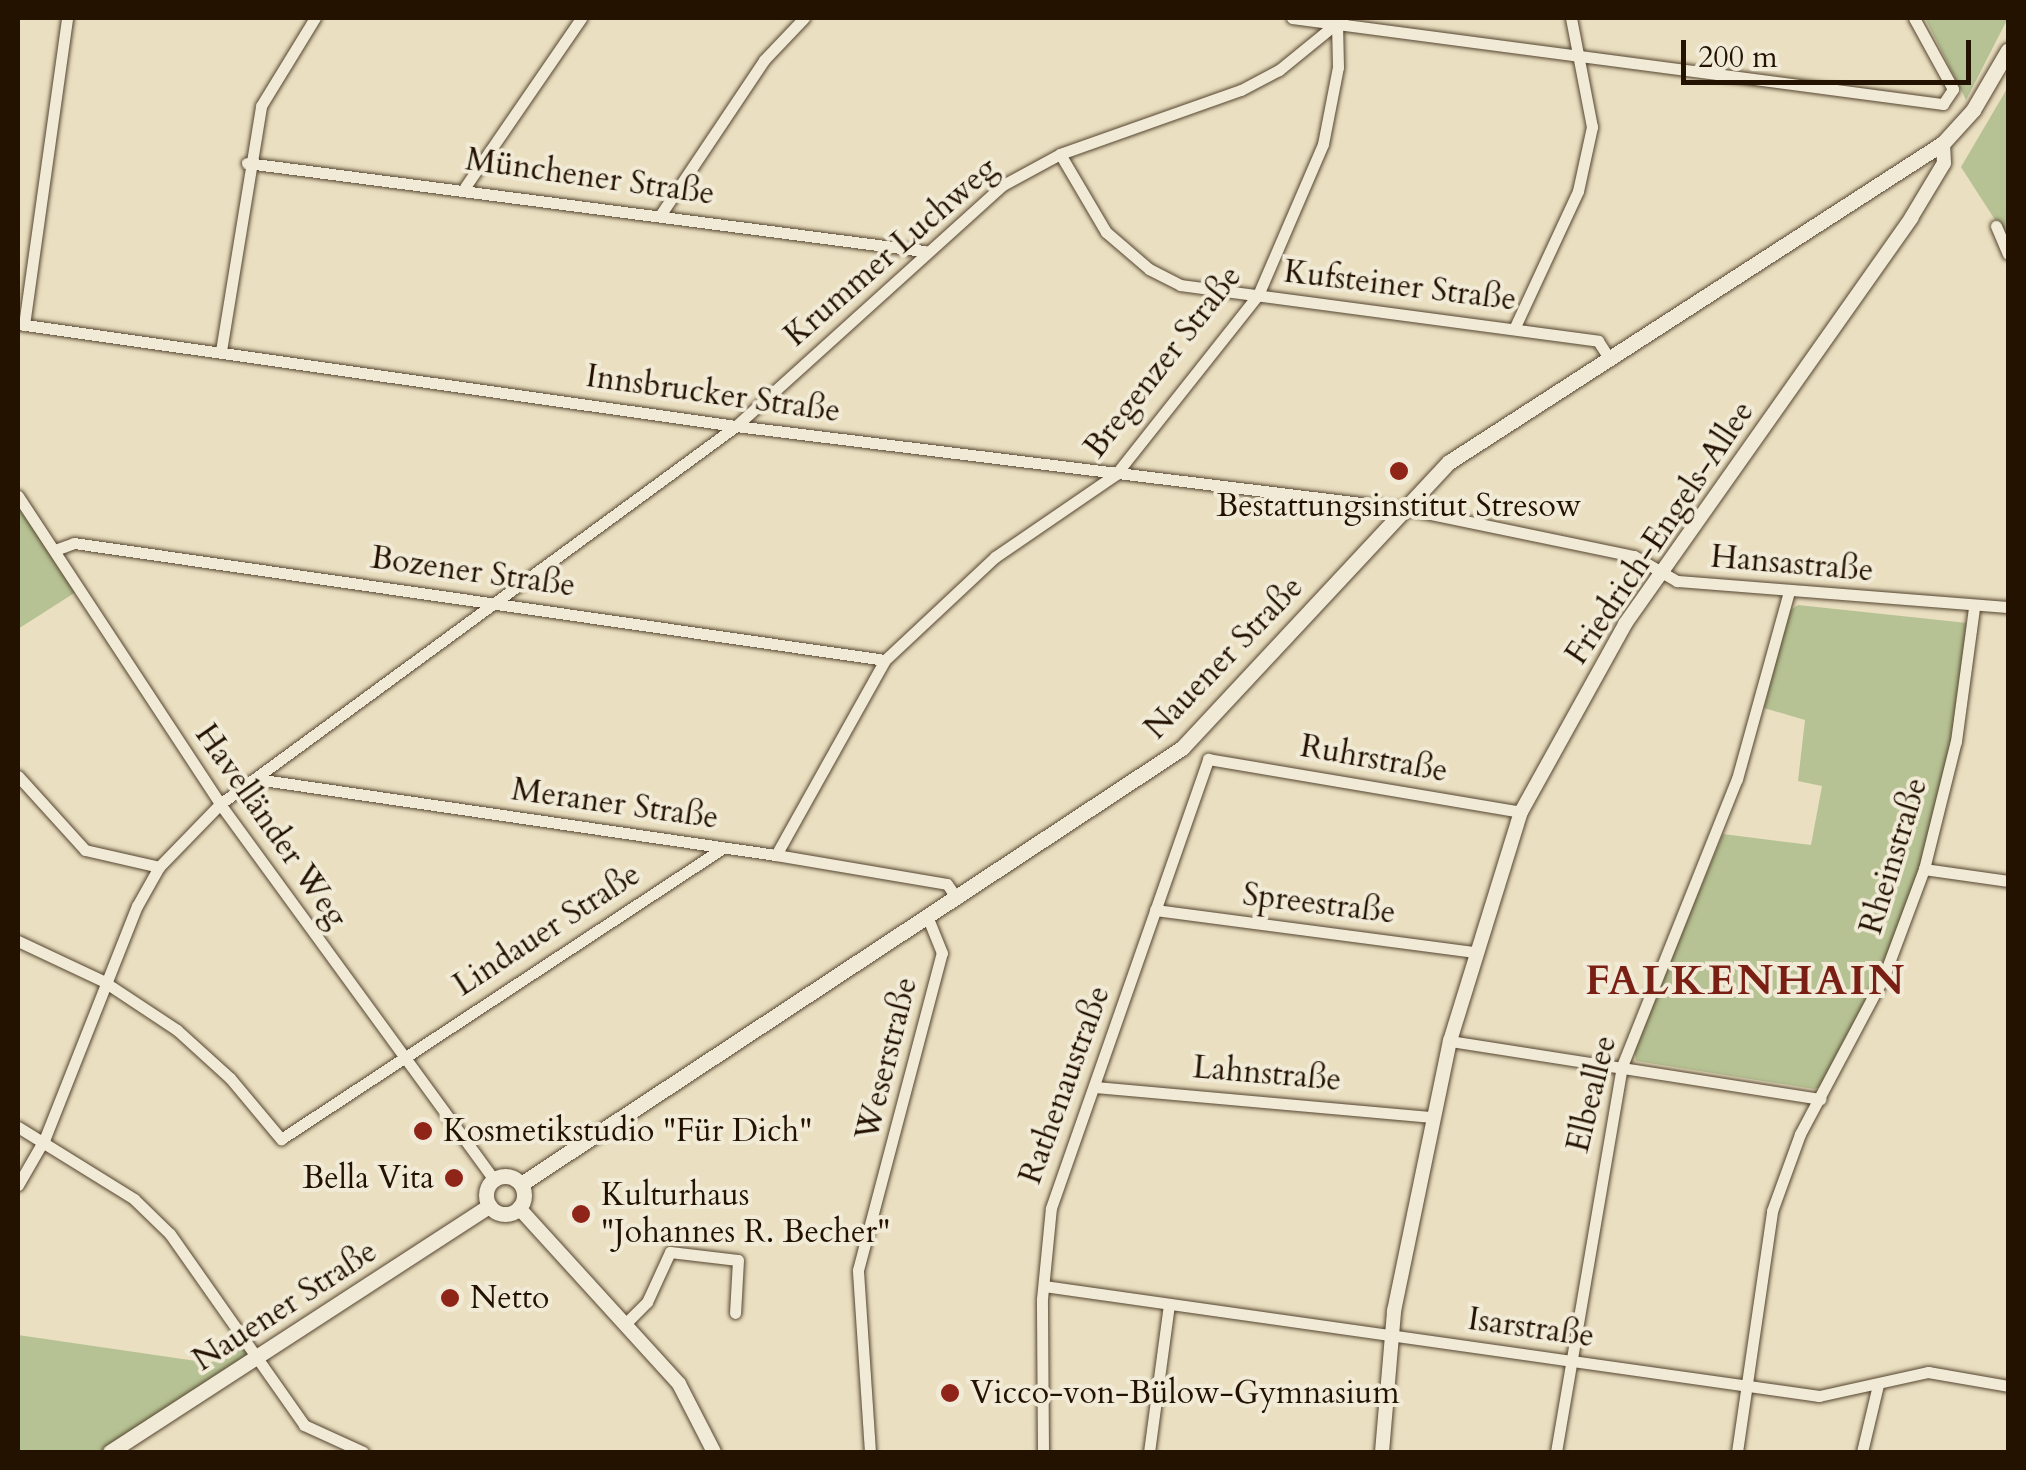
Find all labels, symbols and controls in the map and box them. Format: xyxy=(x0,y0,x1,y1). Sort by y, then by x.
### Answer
scale bar xyxy=(1686,20,1976,82)
text: 200 m xyxy=(1698,37,1778,78)
street label: Münchener Straße xyxy=(463,141,717,213)
street label: Krummer Luchweg xyxy=(777,149,1005,355)
street label: Kufsteiner Straße xyxy=(1282,253,1518,319)
street label: Bregenzer Straße xyxy=(1076,258,1250,466)
street label: Innsbrucker Straße xyxy=(583,357,843,431)
street label: Friedrich-Engels-Allee xyxy=(1558,394,1762,672)
marker: Bestattungsinstitut Stresow xyxy=(1388,460,1410,482)
place label: Bestattungsinstitut Stresow xyxy=(1217,487,1581,525)
street label: Hansastraße xyxy=(1709,538,1875,590)
street label: Bozener Straße xyxy=(368,539,578,605)
street label: Nauener Straße xyxy=(1137,569,1311,747)
street label: Havelländer Weg xyxy=(187,717,355,935)
street label: Ruhrstraße xyxy=(1297,727,1451,791)
street label: Meraner Straße xyxy=(509,770,721,838)
street label: Rheinstraße xyxy=(1852,773,1936,939)
street label: Lindauer Straße xyxy=(446,855,648,1005)
street label: Spreestraße xyxy=(1240,876,1398,932)
district label: FALKENHAIN xyxy=(1585,956,1907,1006)
street label: Weserstraße xyxy=(848,973,926,1145)
street label: Rathenaustraße xyxy=(1011,981,1119,1189)
street label: Elbeallee xyxy=(1559,1032,1625,1156)
street label: Lahnstraße xyxy=(1191,1048,1343,1100)
place label: Kosmetikstudio "Für Dich" xyxy=(443,1112,812,1150)
marker: Kosmetikstudio "Für Dich" xyxy=(412,1120,434,1142)
place label: Bella Vita xyxy=(303,1159,434,1197)
marker: Bella Vita xyxy=(443,1167,465,1189)
place label: Kulturhaus "Johannes R. Becher" xyxy=(601,1177,890,1252)
marker: Kulturhaus "Johannes R. Becher" xyxy=(570,1203,592,1225)
street label: Nauener Straße xyxy=(186,1232,384,1380)
place label: Netto xyxy=(470,1279,549,1317)
marker: Netto xyxy=(439,1287,461,1309)
street label: Isarstraße xyxy=(1465,1300,1597,1356)
place label: Vicco-von-Bülow-Gymnasium xyxy=(970,1374,1399,1412)
marker: Vicco-von-Bülow-Gymnasium xyxy=(939,1382,961,1404)

